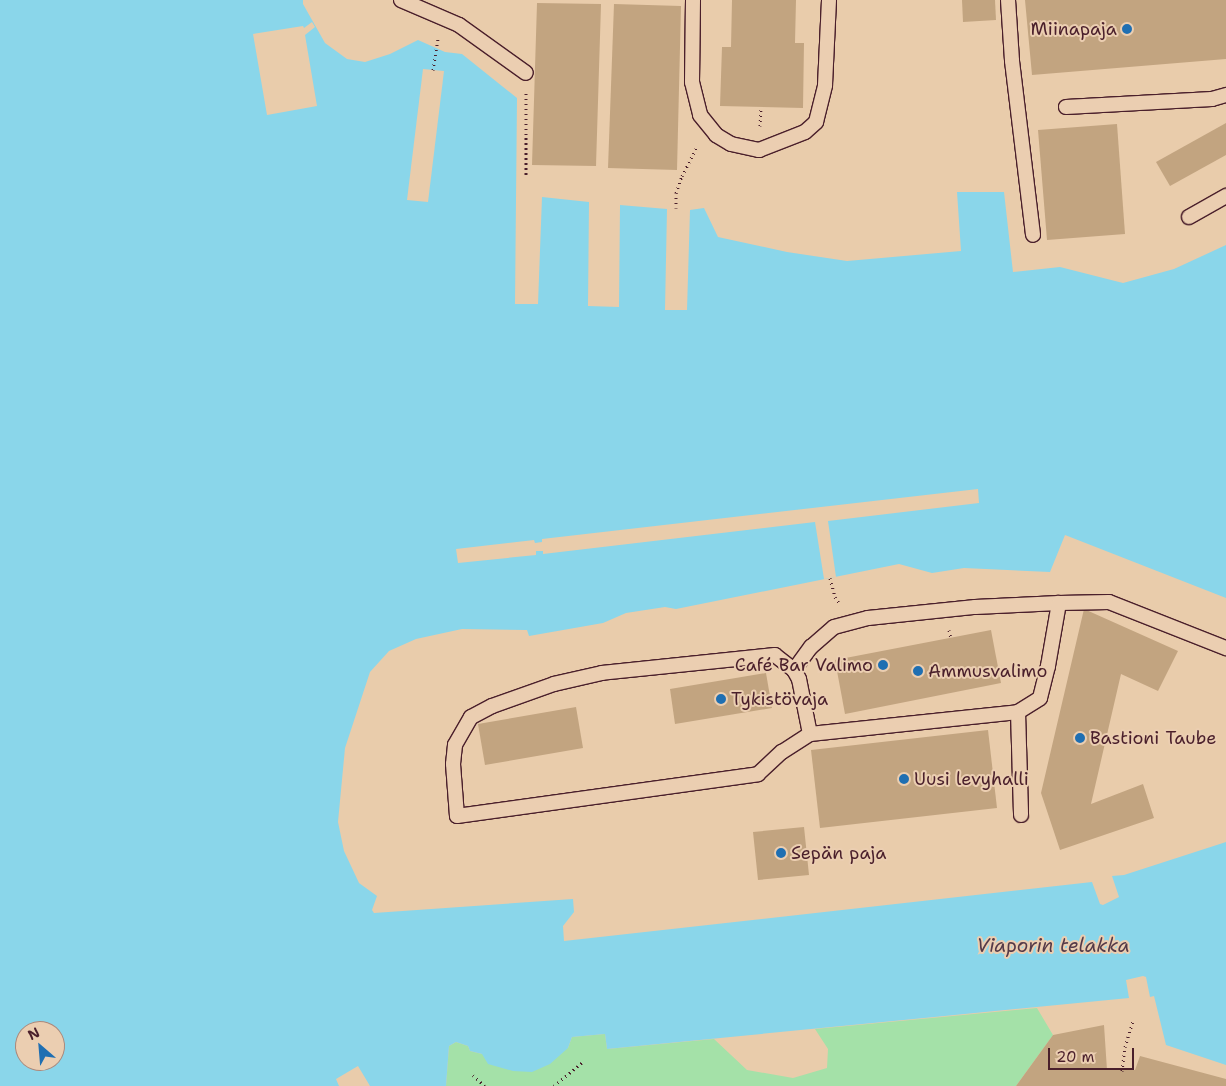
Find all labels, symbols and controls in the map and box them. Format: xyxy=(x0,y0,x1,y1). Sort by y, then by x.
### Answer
place label: Miinapaja xyxy=(1031,18,1117,40)
marker: Miinapaja xyxy=(1121,23,1133,35)
place label: Café Bar Valimo xyxy=(735,654,873,676)
marker: Café Bar Valimo xyxy=(877,659,889,671)
place label: Ammusvalimo xyxy=(928,660,1047,682)
marker: Ammusvalimo xyxy=(912,665,924,677)
place label: Tykistövaja xyxy=(731,688,828,710)
marker: Tykistövaja xyxy=(715,693,727,705)
place label: Bastioni Taube xyxy=(1090,727,1216,749)
marker: Bastioni Taube xyxy=(1074,732,1086,744)
place label: Uusi levyhalli xyxy=(914,768,1029,790)
marker: Uusi levyhalli xyxy=(898,773,910,785)
place label: Sepän paja xyxy=(791,842,886,864)
marker: Sepän paja xyxy=(775,847,787,859)
water label: Viaporin telakka xyxy=(976,935,1130,957)
north arrow xyxy=(15,1021,65,1071)
text: N xyxy=(25,1023,43,1044)
scale bar xyxy=(1051,1038,1137,1070)
text: 20 m xyxy=(1056,1047,1095,1067)

